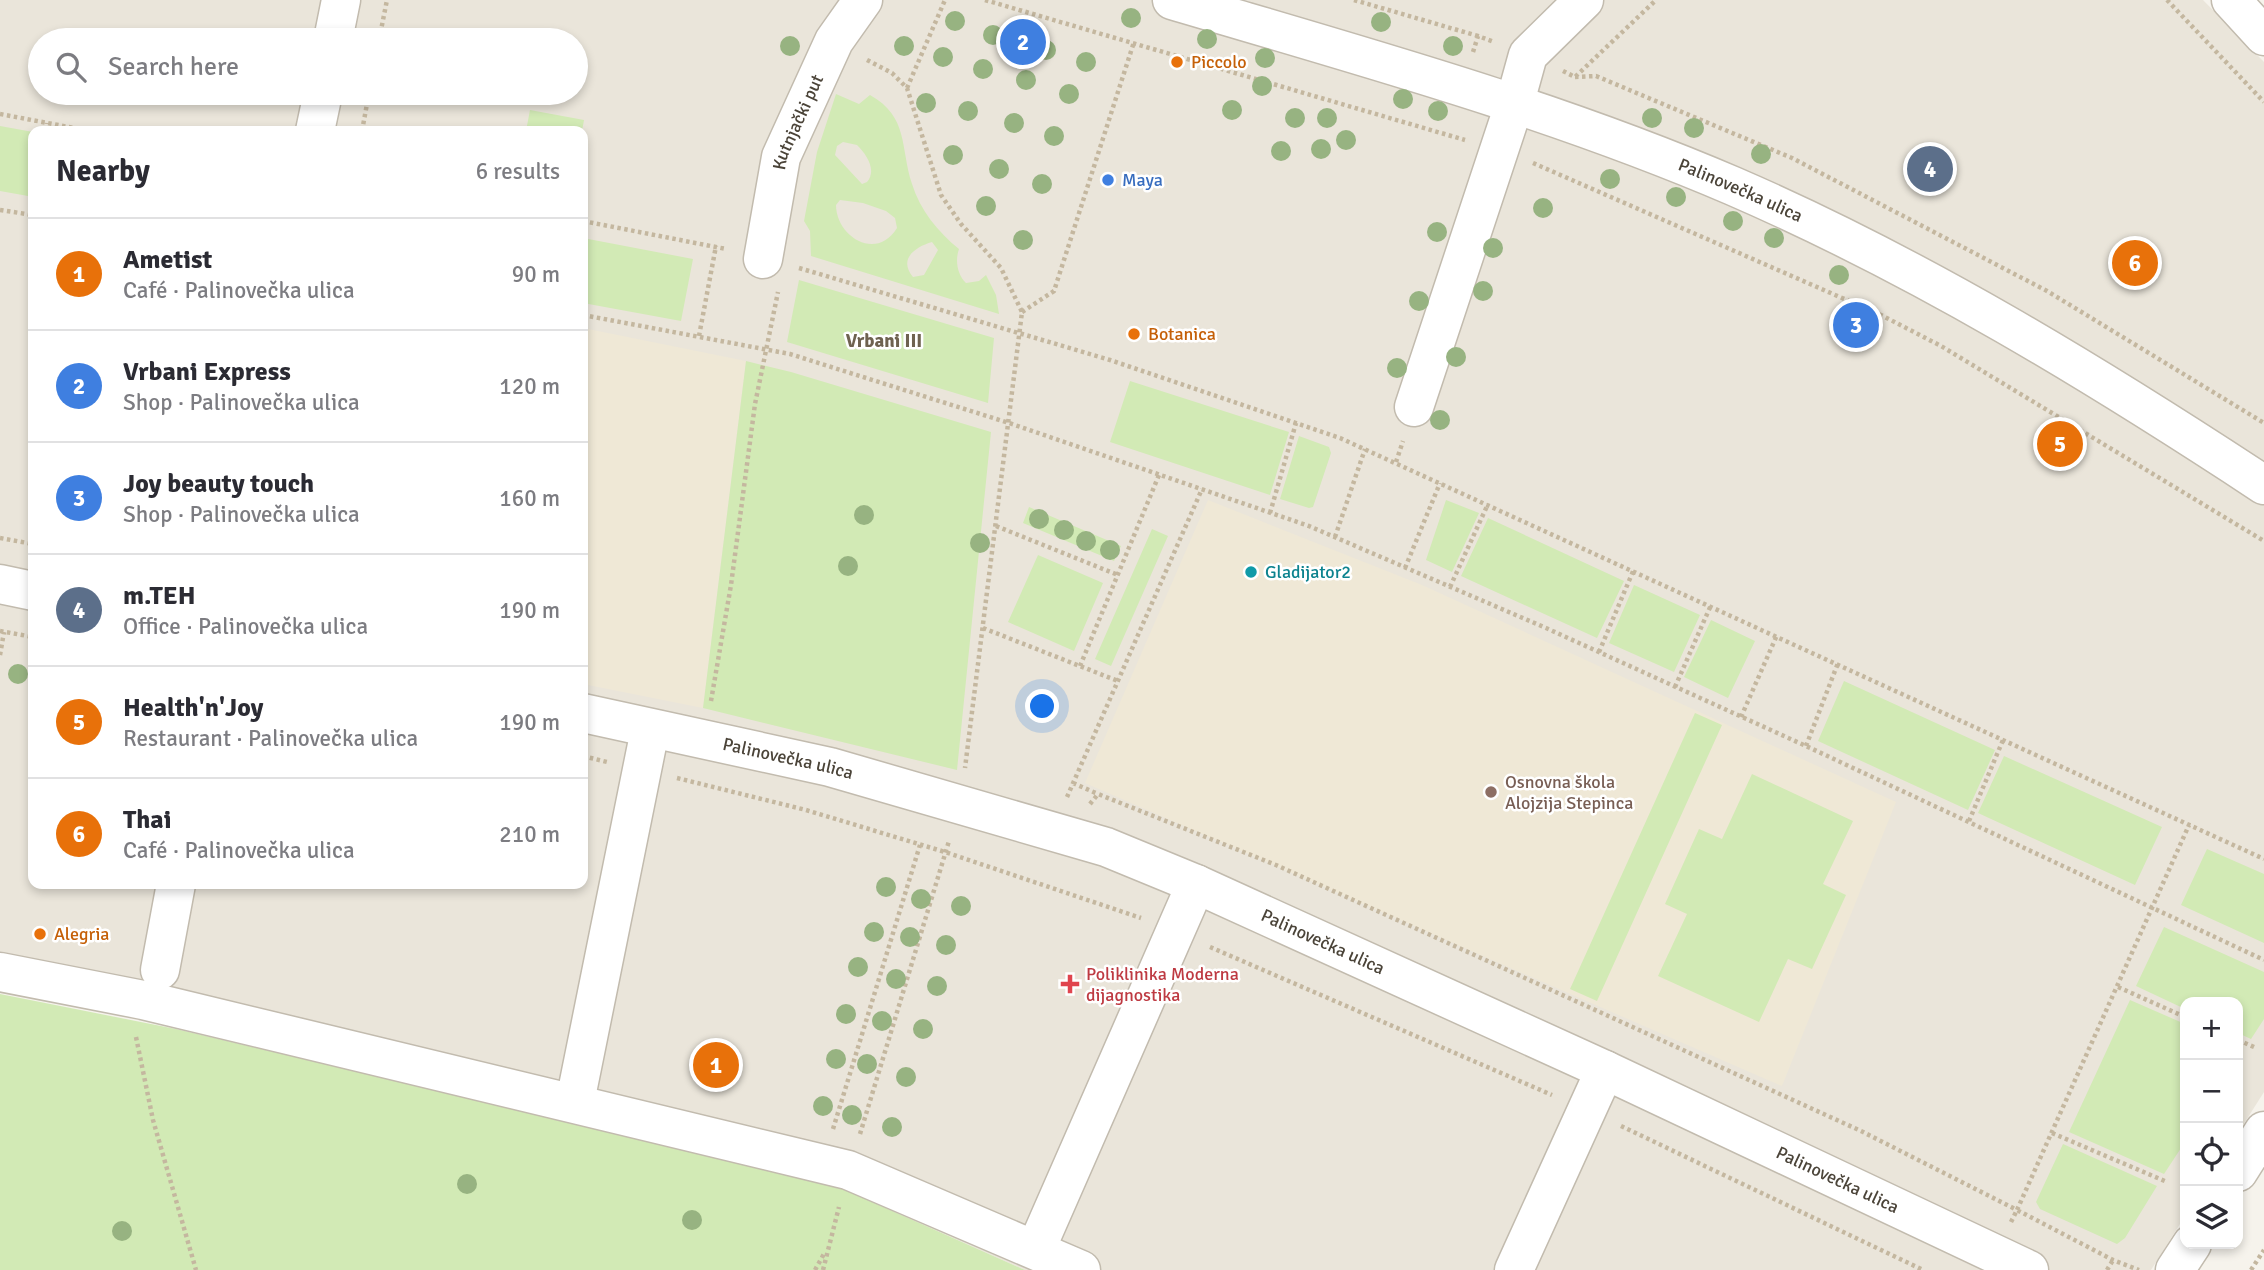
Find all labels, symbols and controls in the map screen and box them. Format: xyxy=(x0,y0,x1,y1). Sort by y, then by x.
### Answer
pin: 2 xyxy=(1000,16,1046,68)
search box xyxy=(28,28,588,105)
icon: search xyxy=(52,48,90,86)
text: Search here xyxy=(108,51,239,83)
place label: Piccolo xyxy=(1191,51,1247,73)
marker: Piccolo xyxy=(1169,54,1185,70)
street label: Kutnjački put xyxy=(768,71,828,172)
pin: 4 xyxy=(1907,143,1953,195)
text: Nearby xyxy=(56,153,150,190)
street label: Palinovečka ulica xyxy=(1675,154,1806,227)
text: 6 results xyxy=(476,157,560,186)
place label: Maya xyxy=(1122,169,1163,191)
marker: Maya xyxy=(1100,172,1116,188)
pin: 6 xyxy=(2112,237,2158,289)
text: Ametist xyxy=(123,244,212,276)
text: 1 xyxy=(73,260,85,289)
text: 90 m xyxy=(512,260,560,289)
text: Café · Palinovečka ulica xyxy=(123,276,355,305)
pin: 3 xyxy=(1833,299,1879,351)
place label: Botanica xyxy=(1148,323,1216,345)
marker: Botanica xyxy=(1126,326,1142,342)
district label: Vrbani III xyxy=(846,329,922,353)
text: Vrbani Express xyxy=(123,356,291,388)
text: 2 xyxy=(73,372,85,401)
text: 120 m xyxy=(499,372,560,401)
text: Shop · Palinovečka ulica xyxy=(123,388,360,417)
pin: 5 xyxy=(2037,418,2083,470)
text: Joy beauty touch xyxy=(123,468,314,500)
text: 3 xyxy=(73,484,85,513)
text: 160 m xyxy=(499,484,560,513)
text: Shop · Palinovečka ulica xyxy=(123,500,360,529)
place label: Gladijator2 xyxy=(1265,561,1351,583)
marker: Gladijator2 xyxy=(1243,564,1259,580)
text: m.TEH xyxy=(123,580,196,612)
text: 4 xyxy=(73,596,85,625)
text: 190 m xyxy=(499,596,560,625)
text: Office · Palinovečka ulica xyxy=(123,612,368,641)
your location xyxy=(1025,689,1059,723)
text: Health'n'Joy xyxy=(123,692,264,724)
text: 5 xyxy=(73,708,85,737)
text: 190 m xyxy=(499,708,560,737)
text: Restaurant · Palinovečka ulica xyxy=(123,724,418,753)
street label: Palinovečka ulica xyxy=(721,733,856,784)
place label: Osnovna škola Alojzija Stepinca xyxy=(1505,771,1633,814)
marker: Osnovna škola Alojzija Stepinca xyxy=(1483,784,1499,800)
text: Thai xyxy=(123,804,172,836)
text: 6 xyxy=(73,820,85,849)
text: 210 m xyxy=(499,820,560,849)
text: Café · Palinovečka ulica xyxy=(123,836,355,865)
street label: Palinovečka ulica xyxy=(1258,904,1388,979)
place label: Alegria xyxy=(54,923,109,945)
marker: Alegria xyxy=(32,926,48,942)
place label: Poliklinika Moderna dijagnostika xyxy=(1086,963,1239,1006)
marker: Poliklinika Moderna dijagnostika xyxy=(1060,974,1080,994)
map controls xyxy=(2180,997,2243,1249)
button: + xyxy=(2180,997,2243,1060)
pin: 1 xyxy=(693,1039,739,1091)
button: − xyxy=(2180,1060,2243,1123)
button: locate xyxy=(2180,1123,2243,1186)
street label: Palinovečka ulica xyxy=(1773,1141,1903,1218)
button: layers xyxy=(2180,1186,2243,1249)

